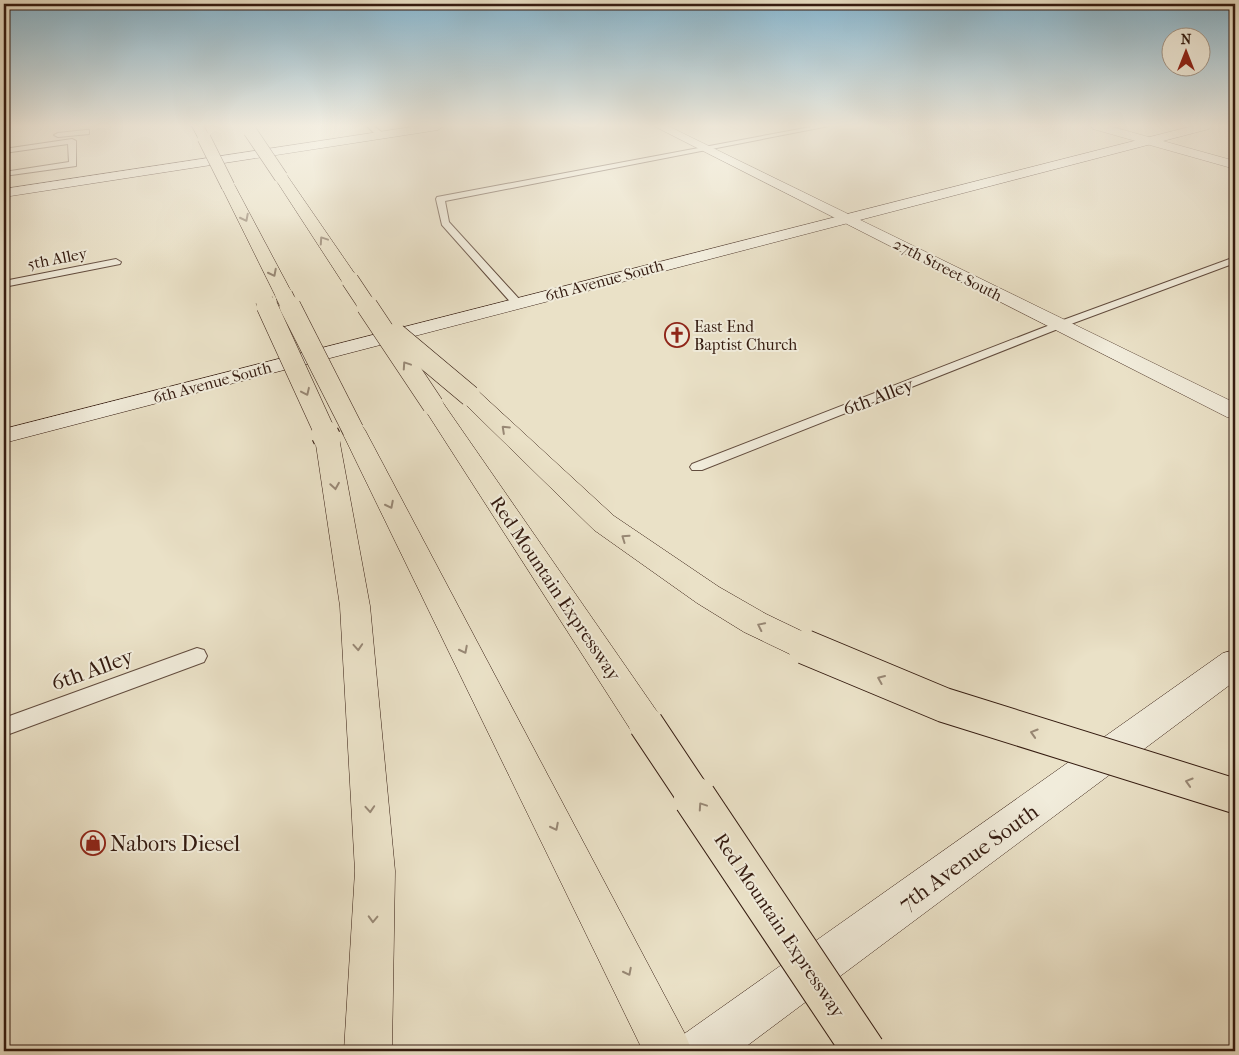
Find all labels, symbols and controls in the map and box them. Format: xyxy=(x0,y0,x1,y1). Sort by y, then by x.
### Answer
north arrow xyxy=(1162,28,1212,78)
text: N xyxy=(1181,31,1192,48)
one-way arrow xyxy=(239,213,249,222)
street label: 27th Street South xyxy=(890,234,1005,305)
one-way arrow xyxy=(320,236,329,245)
street label: 5th Alley xyxy=(26,243,89,274)
street label: 6th Avenue South xyxy=(543,256,665,305)
one-way arrow xyxy=(267,267,277,276)
place label: East End Baptist Church xyxy=(694,317,797,354)
church icon: East End Baptist Church xyxy=(664,322,690,348)
street label: 6th Avenue South xyxy=(151,358,273,407)
one-way arrow xyxy=(403,361,412,370)
street label: 6th Alley xyxy=(840,373,918,420)
one-way arrow xyxy=(300,387,311,396)
one-way arrow xyxy=(501,426,510,435)
one-way arrow xyxy=(330,482,340,491)
street label: Red Mountain Expressway xyxy=(485,492,626,686)
one-way arrow xyxy=(384,500,394,509)
one-way arrow xyxy=(621,535,631,544)
one-way arrow xyxy=(757,622,766,632)
street label: 6th Alley xyxy=(48,643,138,697)
one-way arrow xyxy=(352,643,363,651)
one-way arrow xyxy=(458,644,468,653)
one-way arrow xyxy=(877,674,886,685)
one-way arrow xyxy=(1030,729,1038,739)
one-way arrow xyxy=(1185,777,1193,787)
street label: 7th Avenue South xyxy=(894,798,1044,917)
one-way arrow xyxy=(699,803,708,812)
one-way arrow xyxy=(365,805,376,813)
one-way arrow xyxy=(549,822,559,831)
street label: Red Mountain Expressway xyxy=(709,829,850,1023)
shop icon: Nabors Diesel xyxy=(80,830,106,856)
place label: Nabors Diesel xyxy=(110,831,240,857)
one-way arrow xyxy=(368,916,378,924)
one-way arrow xyxy=(622,967,632,976)

